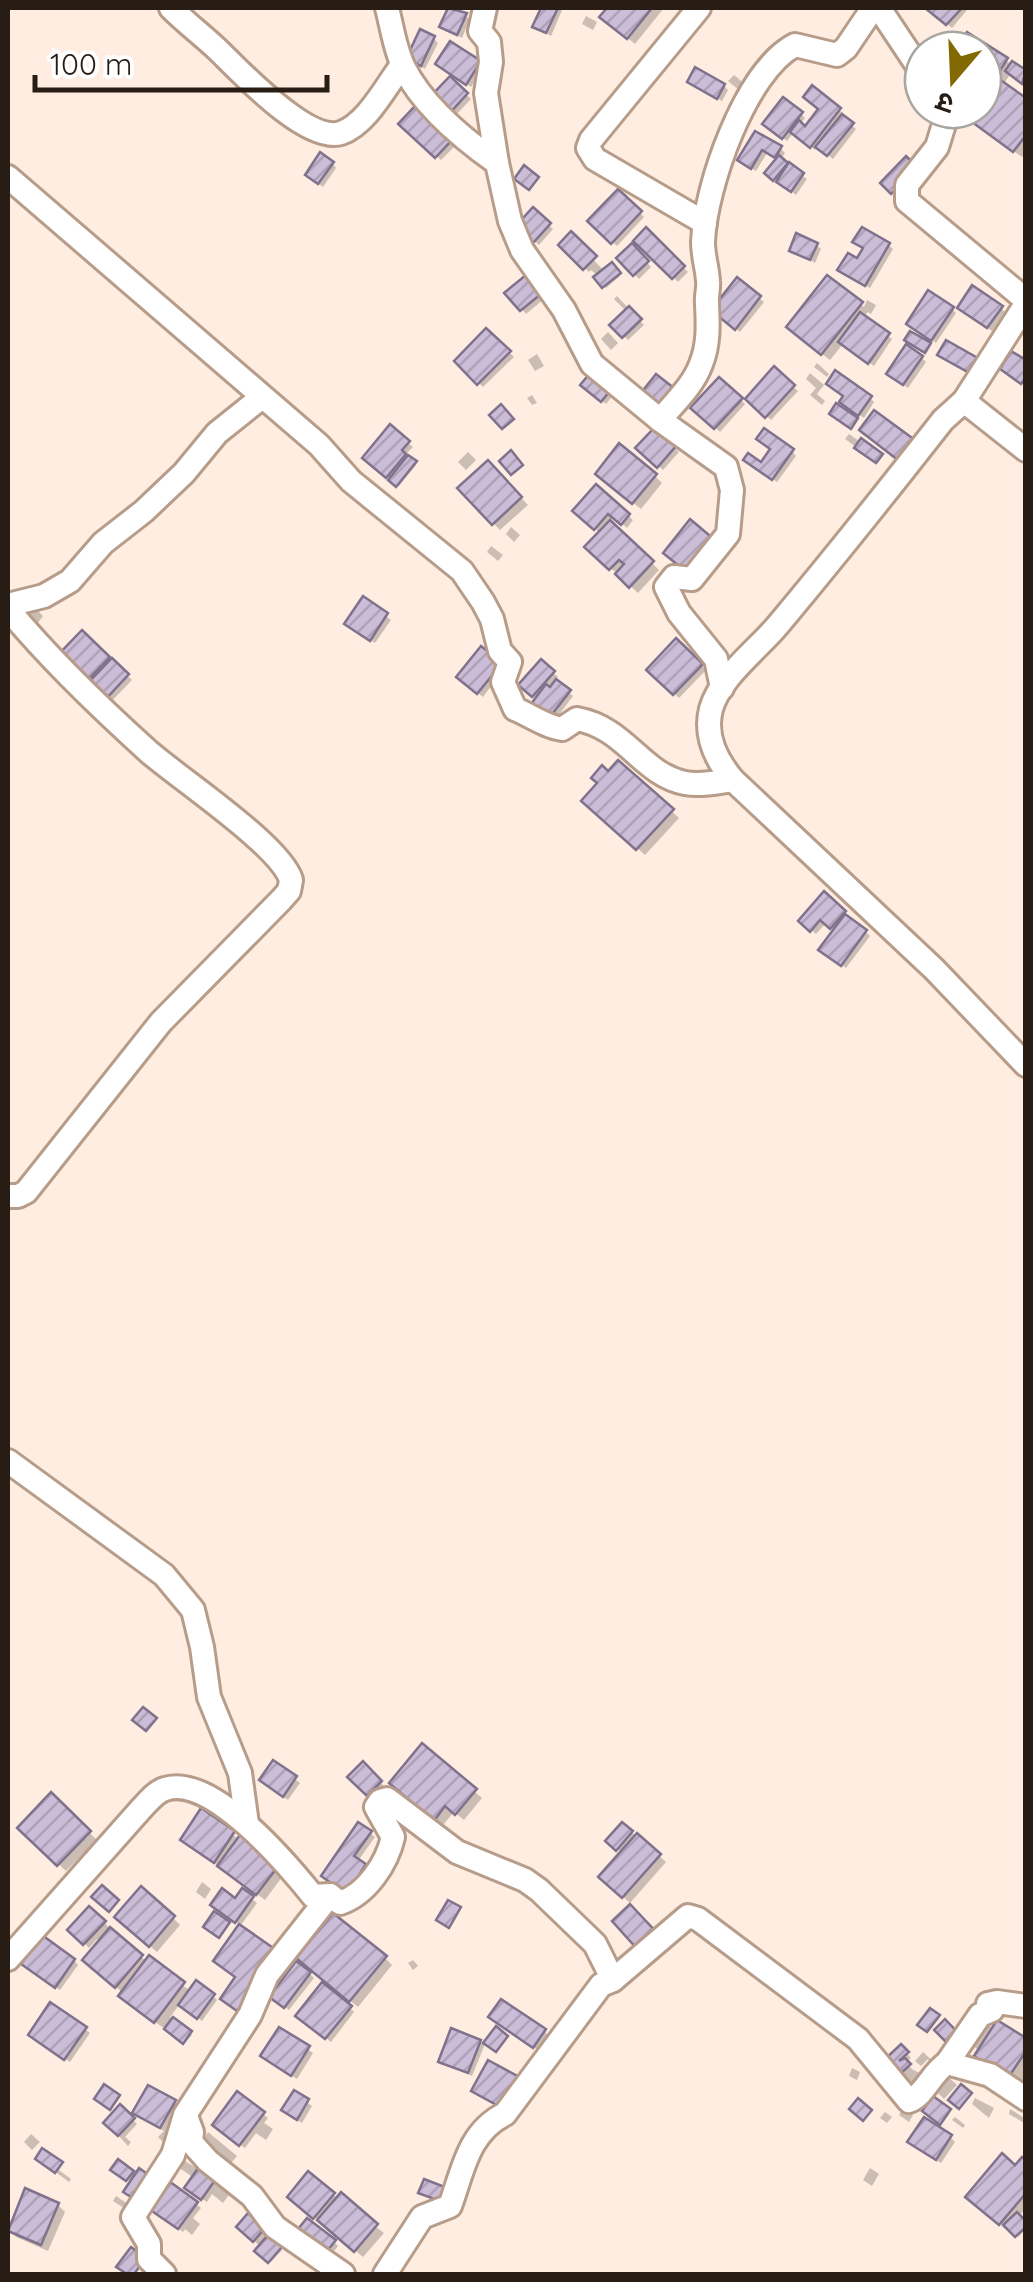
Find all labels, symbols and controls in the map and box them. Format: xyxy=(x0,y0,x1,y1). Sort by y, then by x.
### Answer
scale bar xyxy=(35,30,328,92)
north arrow xyxy=(903,30,1003,130)
text: 100 m xyxy=(50,45,132,83)
text: उ xyxy=(931,85,958,123)

